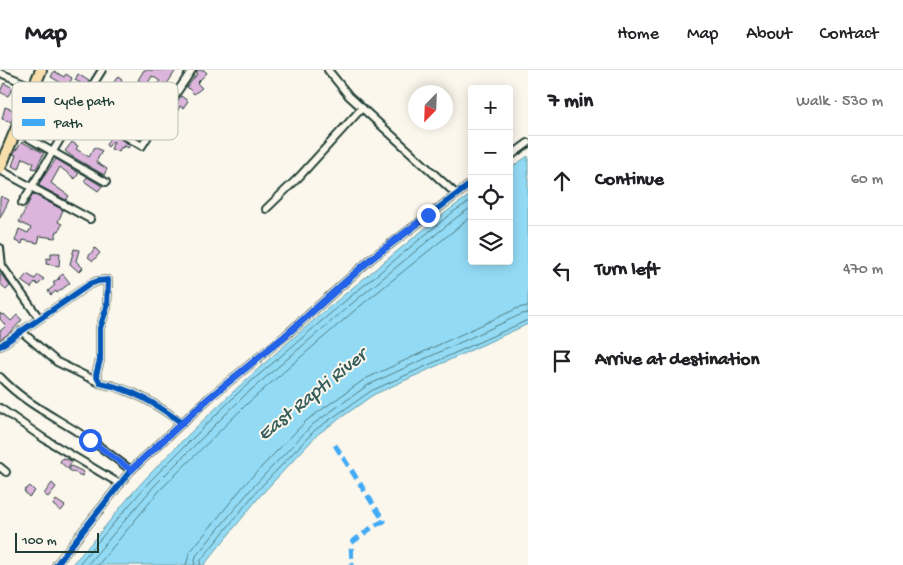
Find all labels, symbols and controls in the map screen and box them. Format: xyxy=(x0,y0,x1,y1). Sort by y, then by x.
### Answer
text: Map xyxy=(25,20,67,49)
text: Home xyxy=(617,24,659,45)
text: Map xyxy=(687,24,718,45)
text: About xyxy=(746,24,792,45)
text: Contact xyxy=(820,24,878,45)
legend xyxy=(12,82,178,140)
north arrow xyxy=(408,85,453,130)
map controls xyxy=(468,85,513,265)
button: + xyxy=(468,85,513,130)
text: 7 min xyxy=(548,90,593,115)
text: Walk · 530 m xyxy=(796,93,883,112)
text: Cycle path xyxy=(54,94,115,111)
text: Path xyxy=(53,116,83,133)
button: − xyxy=(468,130,513,175)
icon: ahead xyxy=(548,167,576,195)
text: Continue xyxy=(595,169,664,192)
text: 60 m xyxy=(851,171,883,190)
button: locate xyxy=(468,175,513,220)
route end xyxy=(417,204,440,227)
button: layers xyxy=(468,220,513,265)
icon: left xyxy=(548,257,576,285)
text: Turn left xyxy=(595,259,659,282)
text: 470 m xyxy=(843,261,883,280)
water label: East Rapti River xyxy=(254,343,375,447)
icon: arrive xyxy=(548,347,576,375)
text: Arrive at destination xyxy=(595,349,759,372)
route start xyxy=(79,429,102,452)
scale bar xyxy=(15,530,99,553)
text: 100 m xyxy=(22,533,57,550)

